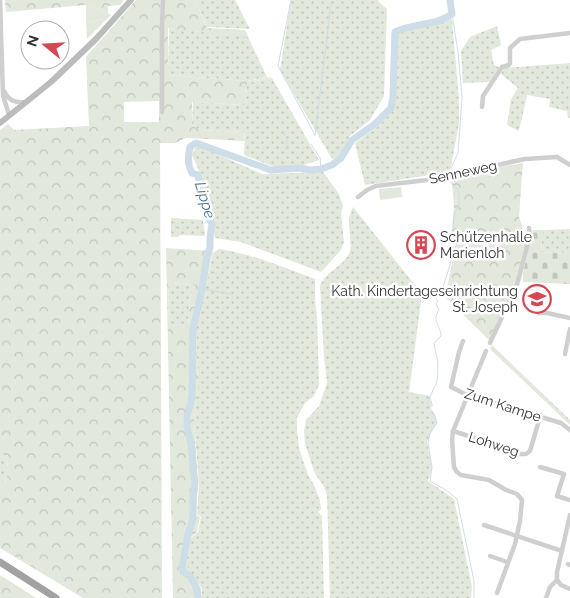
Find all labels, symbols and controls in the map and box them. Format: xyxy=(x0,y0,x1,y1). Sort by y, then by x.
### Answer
north arrow xyxy=(20,20,70,70)
text: N xyxy=(23,33,42,49)
street label: Senneweg xyxy=(428,157,498,187)
water label: Lippe xyxy=(191,179,219,221)
place label: Schützenhalle Marienloh xyxy=(440,229,532,261)
building icon: Schützenhalle Marienloh xyxy=(406,230,436,260)
place label: Kath. Kindertageseinrichtung St. Joseph xyxy=(331,283,518,315)
school or university icon: Kath. Kindertageseinrichtung St. Joseph xyxy=(522,284,552,314)
street label: Zum Kampe xyxy=(463,385,543,425)
street label: Lohweg xyxy=(467,428,521,460)

